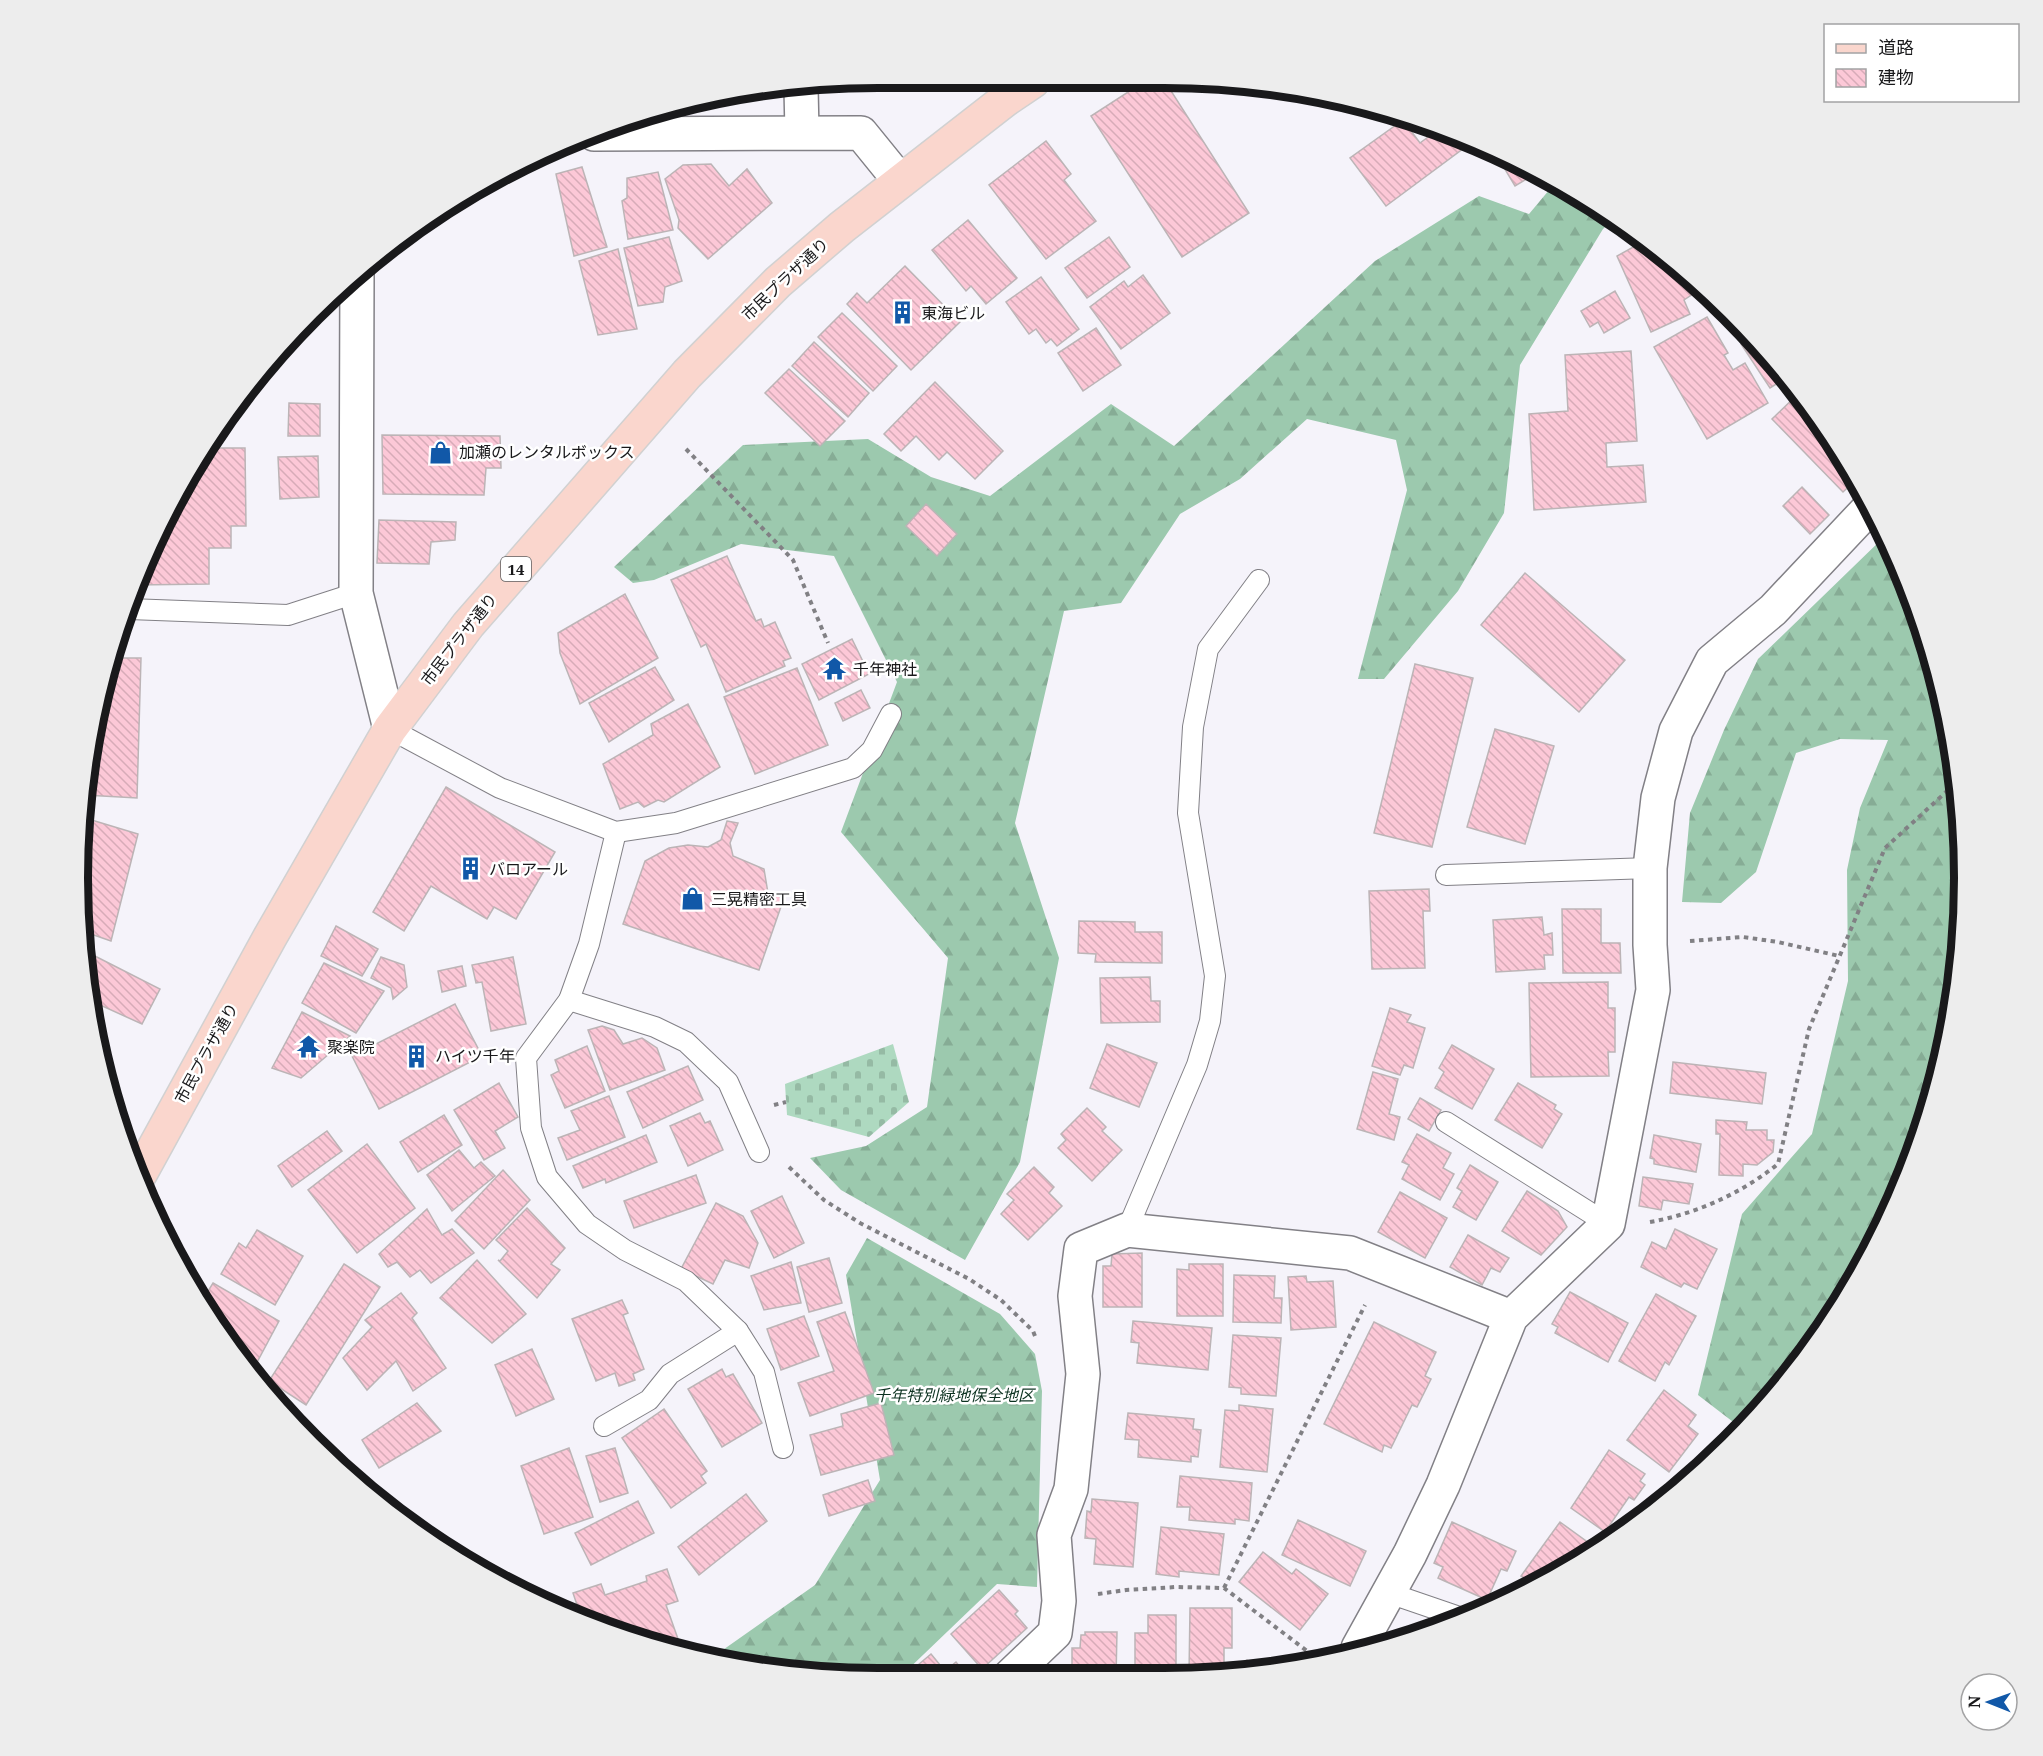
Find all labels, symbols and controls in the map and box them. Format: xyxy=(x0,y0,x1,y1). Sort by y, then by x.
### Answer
legend xyxy=(1824,24,2019,102)
text: 道路 xyxy=(1878,35,1914,59)
text: 建物 xyxy=(1878,65,1914,89)
street label: 市民プラザ通り xyxy=(737,233,833,325)
building icon: 東海ビル xyxy=(890,300,916,326)
place label: 東海ビル xyxy=(921,302,985,324)
shop icon: 加瀬のレンタルボックス xyxy=(428,439,454,465)
place label: 加瀬のレンタルボックス xyxy=(459,441,635,463)
road number: 14 xyxy=(501,557,531,581)
street label: 市民プラザ通り xyxy=(416,588,502,690)
temple icon: 千年神社 xyxy=(822,656,848,682)
place label: 千年神社 xyxy=(853,658,917,680)
building icon: バロアール xyxy=(458,856,484,882)
place label: バロアール xyxy=(489,858,568,880)
shop icon: 三晃精密工具 xyxy=(680,886,706,912)
place label: 三晃精密工具 xyxy=(711,888,807,910)
street label: 市民プラザ通り xyxy=(169,999,243,1107)
temple icon: 聚楽院 xyxy=(296,1034,322,1060)
place label: 聚楽院 xyxy=(327,1036,375,1058)
building icon: ハイツ千年 xyxy=(404,1043,430,1069)
place label: ハイツ千年 xyxy=(435,1045,515,1067)
park label: 千年特別緑地保全地区 xyxy=(874,1384,1036,1406)
north arrow xyxy=(1959,1672,2019,1732)
text: N xyxy=(1963,1695,1985,1708)

